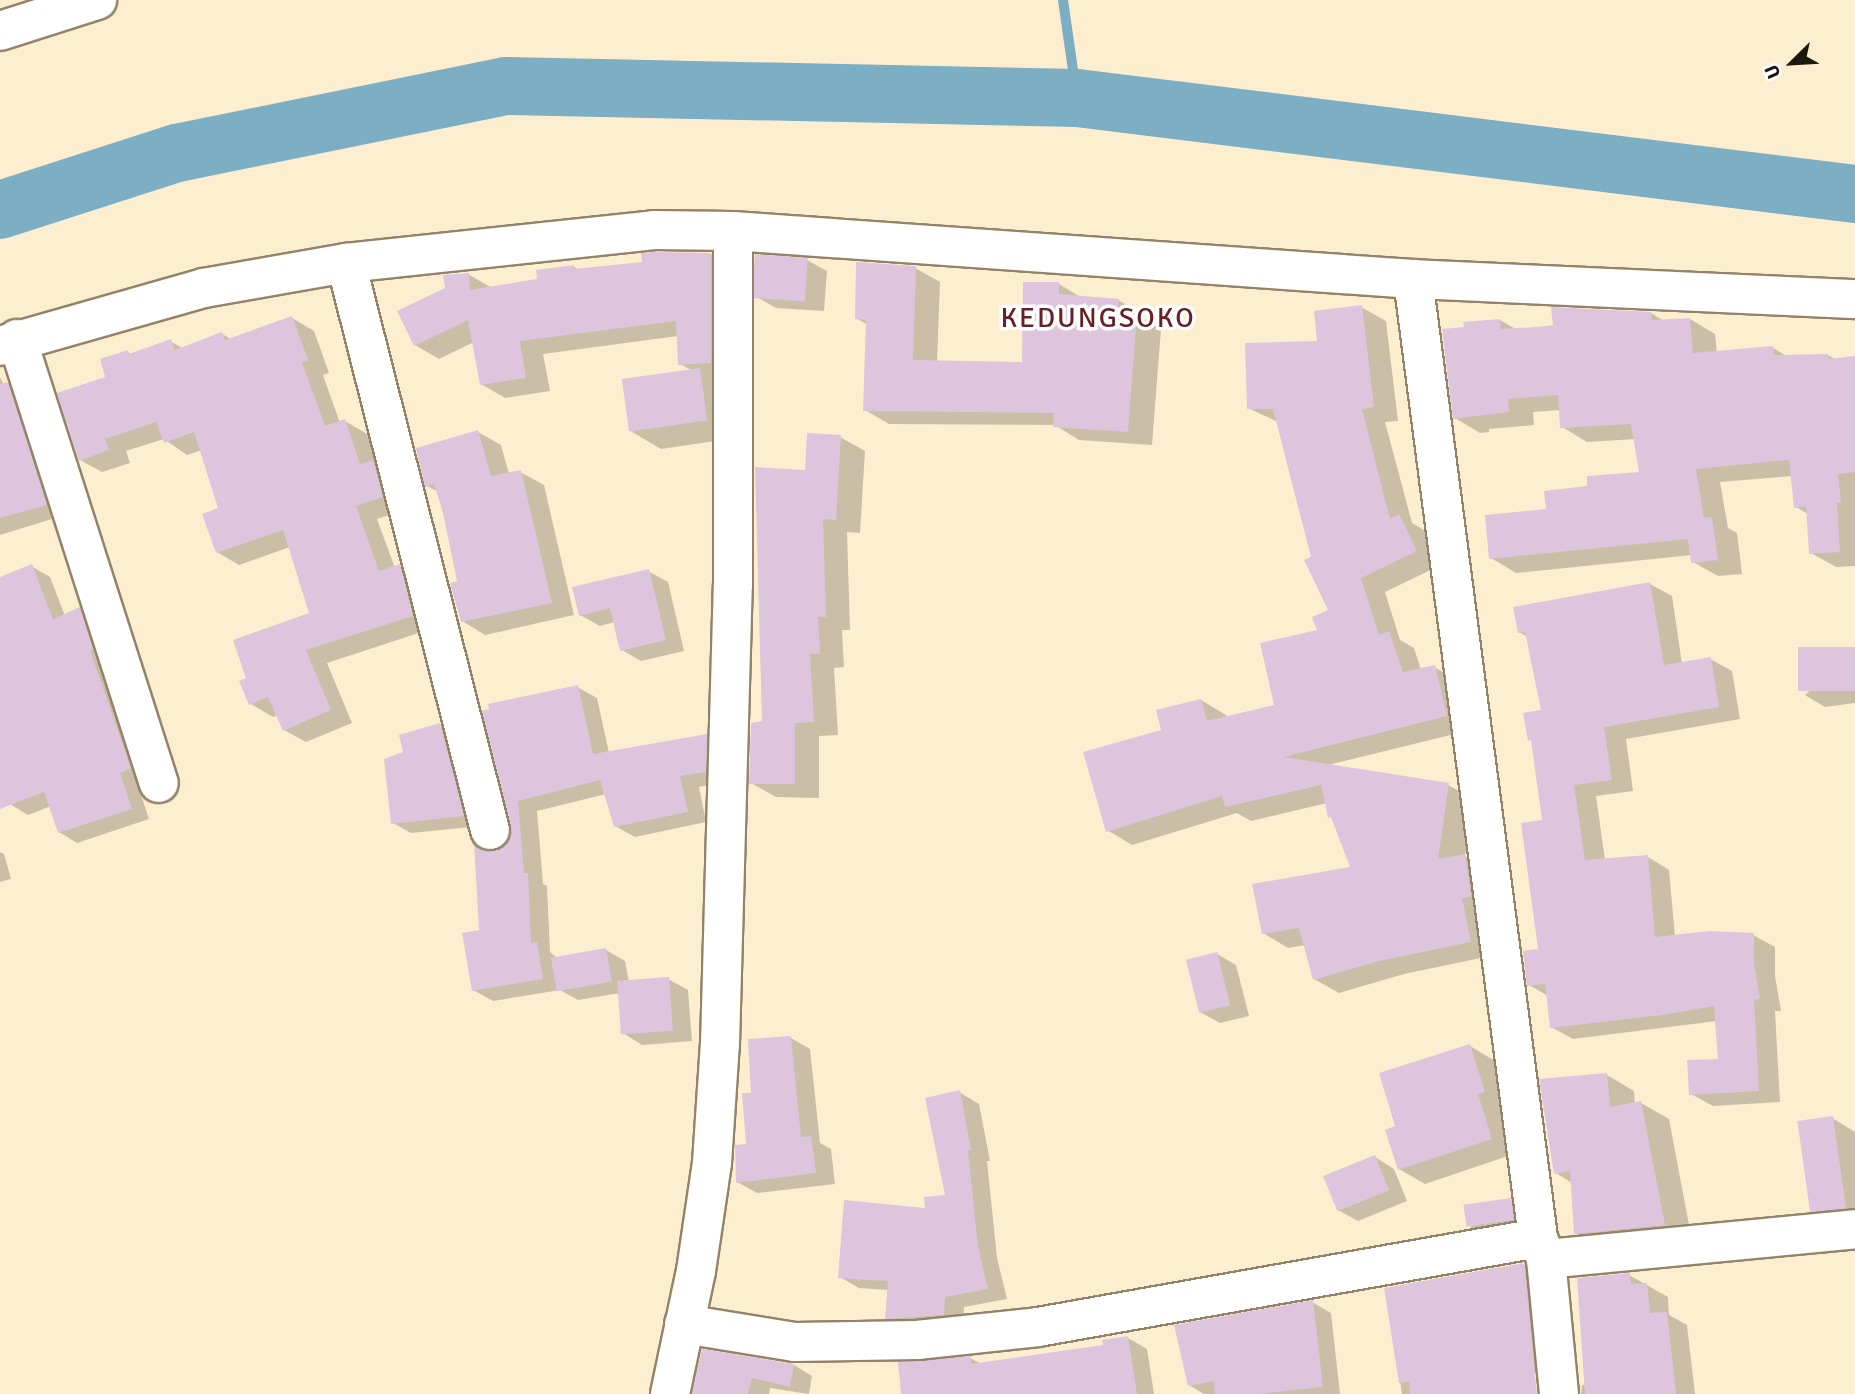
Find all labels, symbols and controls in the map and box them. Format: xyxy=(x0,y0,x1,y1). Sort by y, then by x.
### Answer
north arrow xyxy=(1757,28,1827,98)
text: U xyxy=(1759,61,1786,82)
district label: KEDUNGSOKO xyxy=(1002,301,1194,335)

